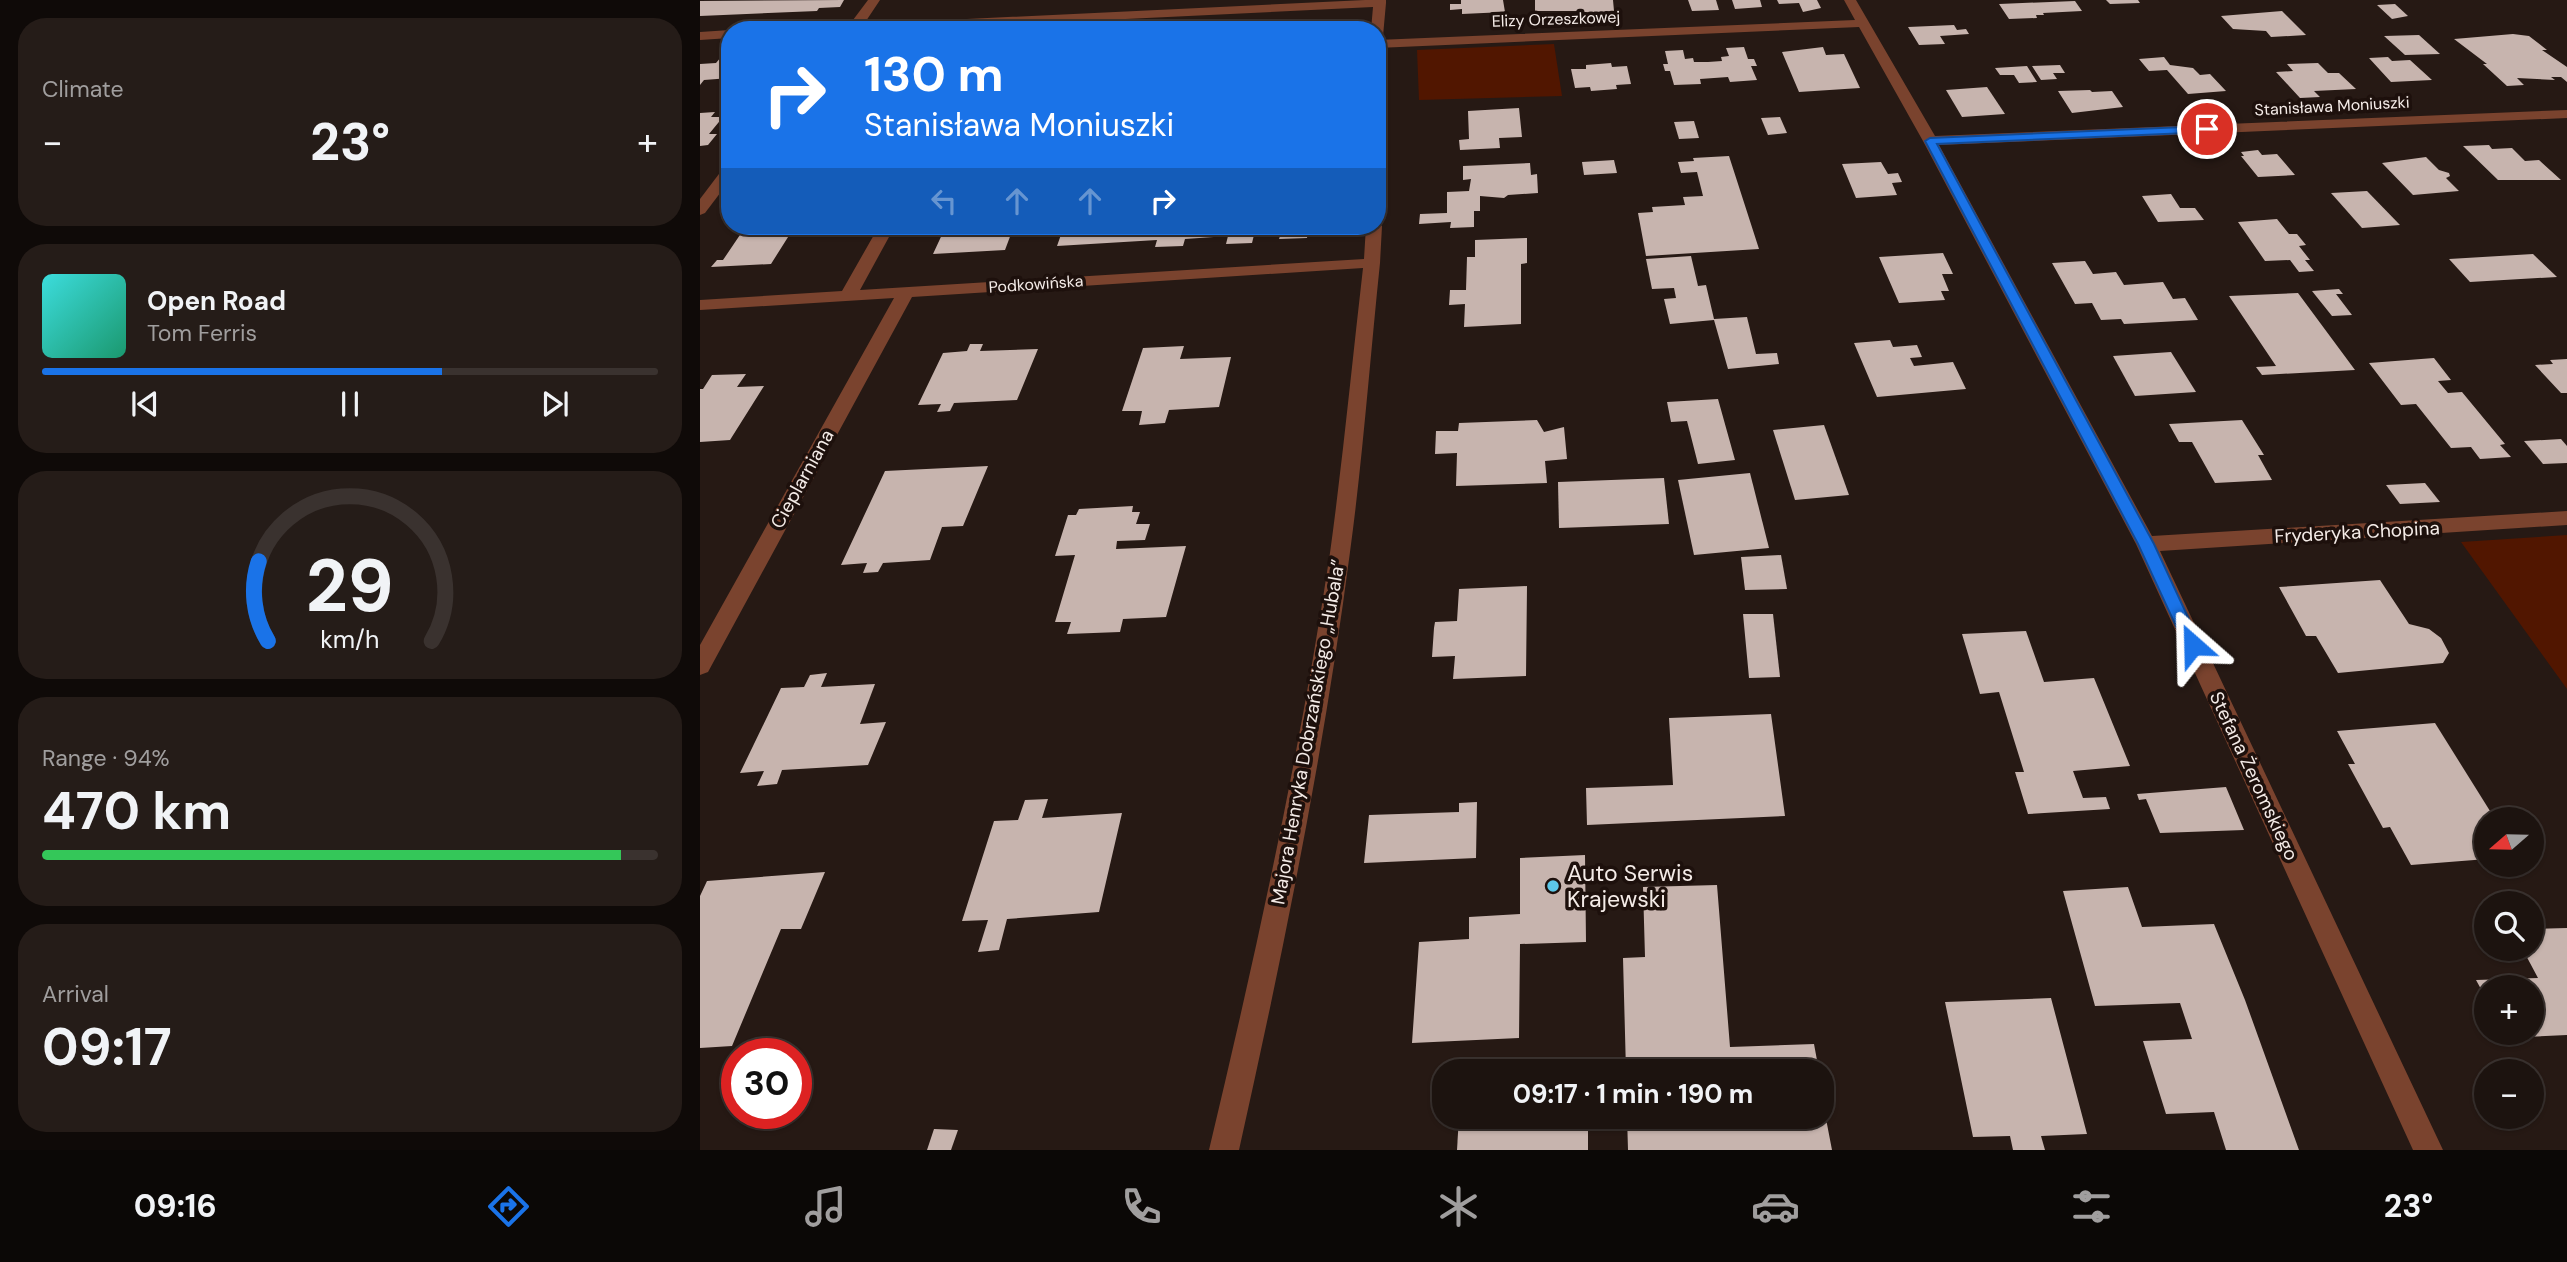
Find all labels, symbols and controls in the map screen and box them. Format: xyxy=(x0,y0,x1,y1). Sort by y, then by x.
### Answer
street label: Elizy Orzeszkowej xyxy=(1491,6,1621,32)
text: 130 m xyxy=(864,42,1004,106)
icon: right xyxy=(749,49,840,140)
text: Climate xyxy=(42,74,124,104)
street label: Stanisława Moniuszki xyxy=(2254,91,2410,121)
pin xyxy=(2177,99,2237,159)
text: Stanisława Moniuszki xyxy=(864,104,1174,146)
text: 23° xyxy=(310,108,390,176)
icon: arrive xyxy=(2188,110,2226,148)
text: − xyxy=(42,117,63,167)
text: + xyxy=(637,117,658,167)
icon: left xyxy=(925,182,963,220)
icon: ahead xyxy=(998,182,1036,220)
icon: ahead xyxy=(1071,182,1109,220)
icon: right xyxy=(1144,182,1182,220)
street label: Podkowińska xyxy=(988,270,1084,298)
text: Open Road xyxy=(147,284,286,318)
text: Tom Ferris xyxy=(147,318,257,348)
icon: previous xyxy=(126,385,164,423)
icon: pause xyxy=(331,385,369,423)
icon: next xyxy=(536,385,574,423)
street label: Cieplarniana xyxy=(765,425,839,533)
street label: Fryderyka Chopina xyxy=(2274,515,2440,549)
text: 29 xyxy=(306,539,394,634)
street label: Majora Henryka Dobrzańskiego „Hubala” xyxy=(1265,557,1351,907)
position arrow xyxy=(2156,608,2230,682)
text: km/h xyxy=(320,623,380,656)
street label: Stefana Żeromskiego xyxy=(2204,688,2304,864)
text: Range · 94% xyxy=(42,743,170,773)
text: 470 km xyxy=(42,777,231,845)
north arrow xyxy=(2474,807,2544,877)
map controls xyxy=(2474,807,2544,1129)
place label: Auto Serwis Krajewski xyxy=(1567,858,1693,914)
marker: Auto Serwis Krajewski xyxy=(1545,878,1561,894)
button: search xyxy=(2474,891,2544,961)
button: + xyxy=(2474,975,2544,1045)
text: Arrival xyxy=(42,979,109,1009)
text: 09:17 xyxy=(42,1013,172,1081)
speed limit sign: 30 xyxy=(721,1038,812,1129)
button: − xyxy=(2474,1059,2544,1129)
text: 09:17 · 1 min · 190 m xyxy=(1513,1077,1753,1111)
icon: directions xyxy=(484,1182,533,1231)
icon: music xyxy=(801,1182,850,1231)
icon: phone xyxy=(1117,1182,1166,1231)
icon: climate xyxy=(1434,1182,1483,1231)
icon: car xyxy=(1751,1182,1800,1231)
icon: filters xyxy=(2067,1182,2116,1231)
text: 09:16 xyxy=(134,1185,217,1227)
text: 23° xyxy=(2384,1185,2433,1227)

